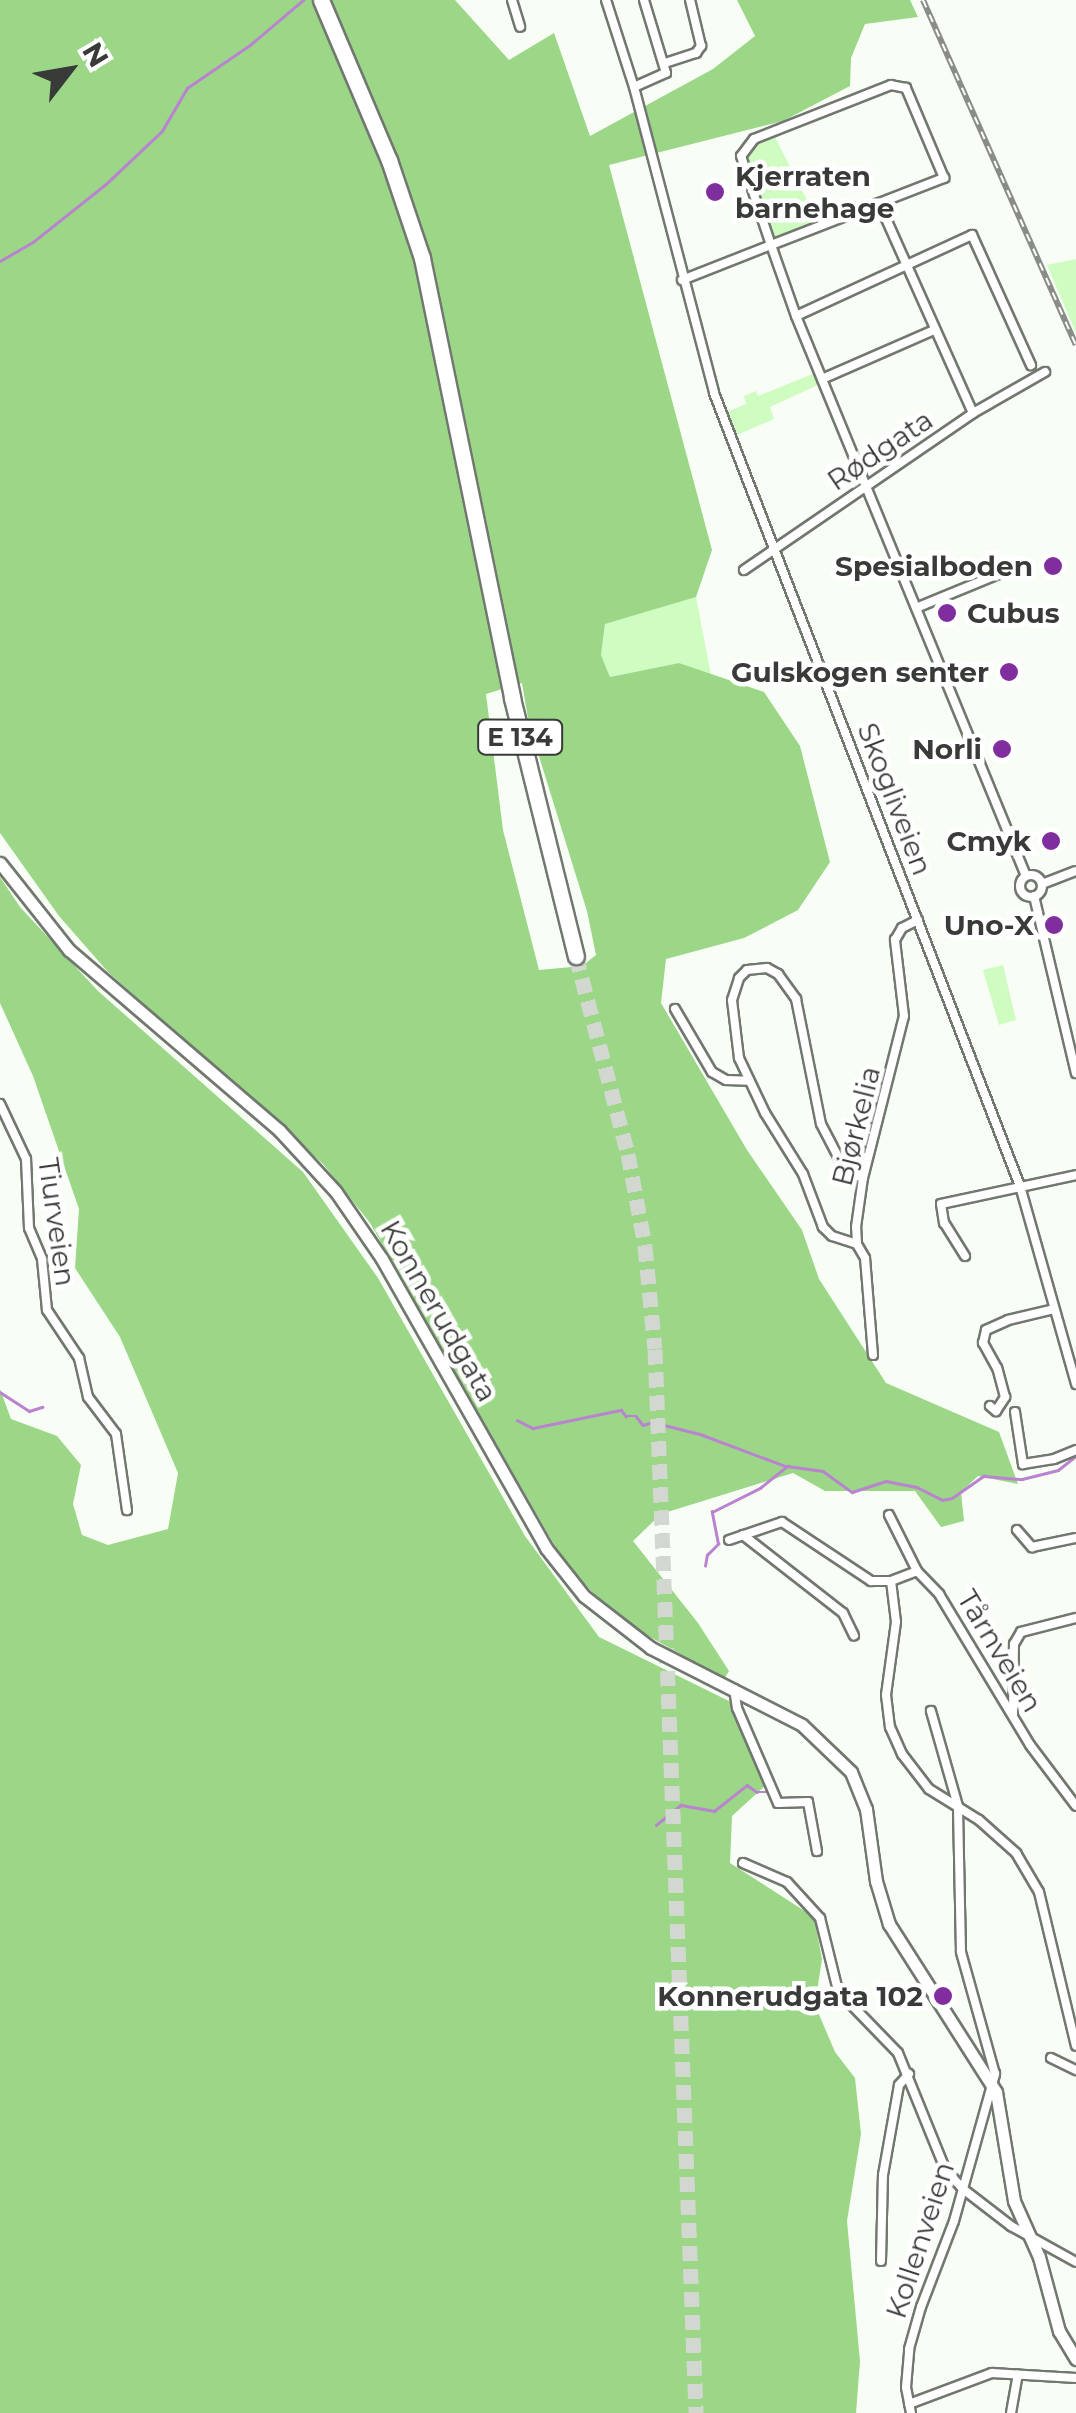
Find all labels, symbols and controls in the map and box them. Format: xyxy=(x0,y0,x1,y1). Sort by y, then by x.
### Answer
north arrow xyxy=(20,20,120,120)
text: N xyxy=(75,36,116,73)
place label: Kjerraten barnehage xyxy=(735,159,894,225)
marker: Kjerraten barnehage xyxy=(704,181,726,203)
street label: Rødgata xyxy=(821,403,939,497)
place label: Spesialboden xyxy=(835,549,1033,583)
marker: Spesialboden xyxy=(1042,555,1064,577)
place label: Cubus xyxy=(967,596,1060,630)
marker: Cubus xyxy=(936,602,958,624)
place label: Gulskogen senter xyxy=(731,655,989,689)
marker: Gulskogen senter xyxy=(998,661,1020,683)
road number: E 134 xyxy=(475,717,565,757)
street label: Skogliveien xyxy=(851,718,939,880)
place label: Norli xyxy=(912,732,982,766)
marker: Norli xyxy=(991,738,1013,760)
place label: Cmyk xyxy=(947,824,1031,858)
marker: Cmyk xyxy=(1040,830,1062,852)
place label: Uno-X xyxy=(944,908,1034,942)
marker: Uno-X xyxy=(1043,914,1065,936)
street label: Bjørkelia xyxy=(825,1063,887,1189)
street label: Tiurveien xyxy=(31,1156,83,1288)
street label: Konnerudgata xyxy=(374,1214,504,1408)
street label: Tårnveien xyxy=(950,1584,1050,1718)
place label: Konnerudgata 102 xyxy=(657,1979,923,2013)
marker: Konnerudgata 102 xyxy=(932,1985,954,2007)
street label: Kollenveien xyxy=(879,2158,961,2322)

